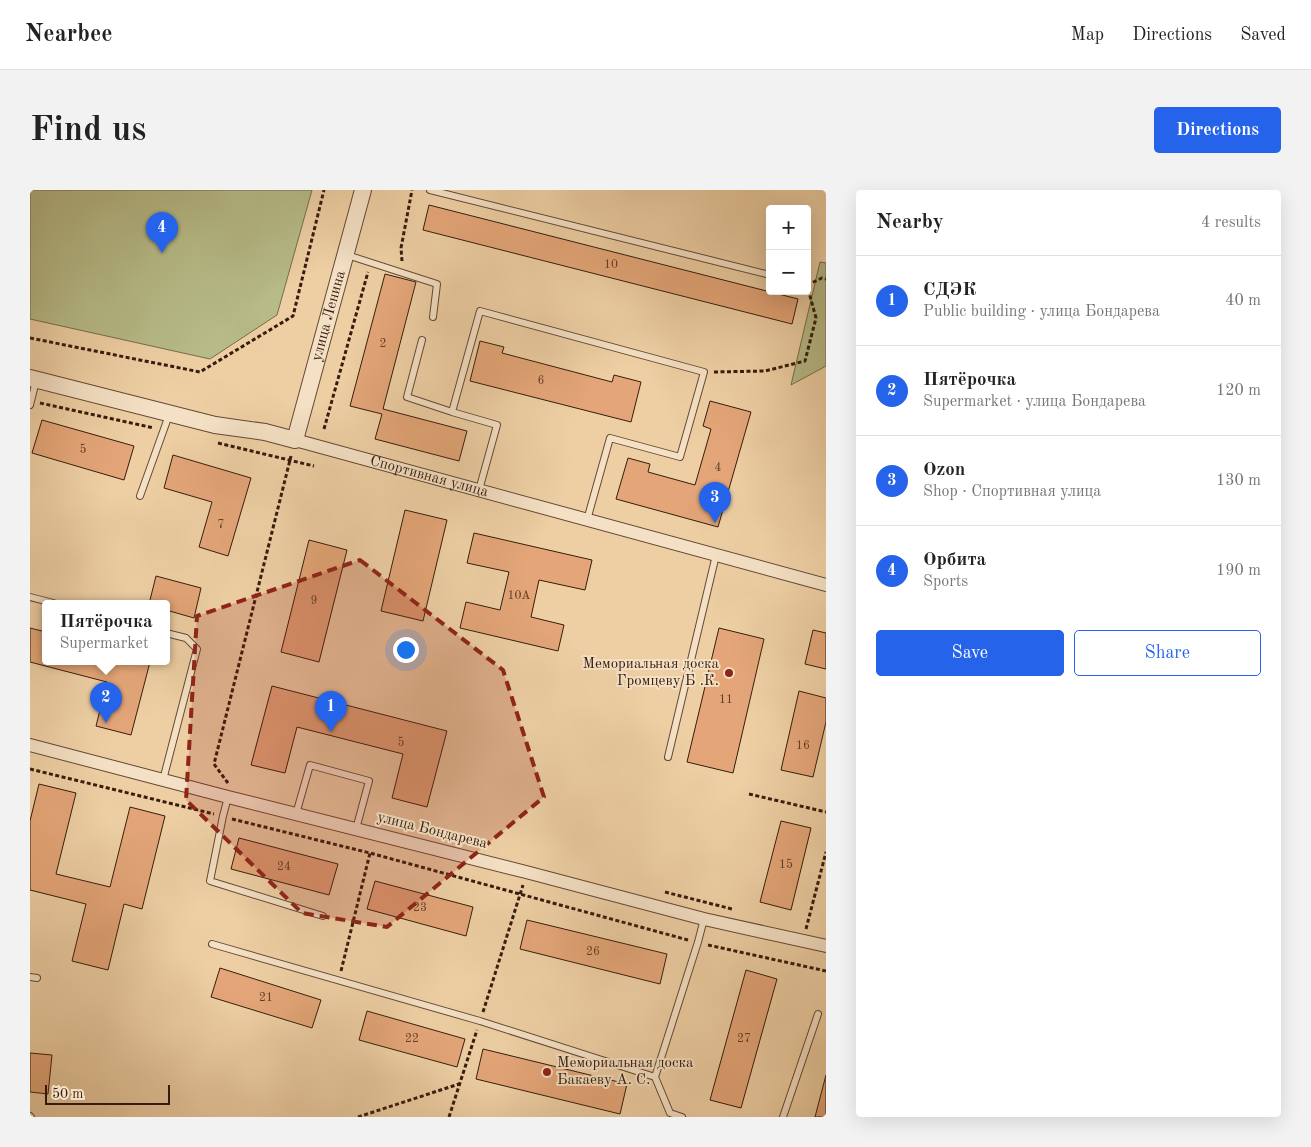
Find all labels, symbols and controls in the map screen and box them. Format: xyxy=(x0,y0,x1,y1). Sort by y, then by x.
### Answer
text: Nearbee xyxy=(25,23,113,47)
text: Map xyxy=(1071,26,1104,44)
text: Directions xyxy=(1132,26,1212,44)
text: Saved xyxy=(1240,26,1286,44)
button: Directions xyxy=(1154,107,1281,153)
text: Find us xyxy=(30,113,146,148)
map controls xyxy=(766,205,811,295)
button: + xyxy=(766,205,811,250)
pin: 4 xyxy=(146,212,178,253)
text: Nearby xyxy=(876,212,944,233)
text: 4 results xyxy=(1201,215,1261,231)
button: − xyxy=(766,250,811,295)
house number: 10 xyxy=(604,259,618,271)
street label: улица Ленина xyxy=(309,268,348,363)
text: СДЭК xyxy=(923,281,976,300)
text: 1 xyxy=(887,293,897,309)
text: 40 m xyxy=(1225,293,1261,309)
text: Public building · улица Бондарева xyxy=(923,304,1160,320)
house number: 2 xyxy=(380,338,386,350)
text: Пятёрочка xyxy=(923,371,1016,390)
house number: 6 xyxy=(538,375,545,387)
text: 2 xyxy=(887,383,897,399)
text: 120 m xyxy=(1216,383,1261,399)
text: Supermarket · улица Бондарева xyxy=(923,394,1146,410)
house number: 5 xyxy=(80,443,87,456)
street label: Спортивная улица xyxy=(368,453,490,500)
text: Ozon xyxy=(923,461,965,480)
house number: 4 xyxy=(715,462,722,474)
text: 3 xyxy=(887,473,897,489)
text: 130 m xyxy=(1216,473,1261,489)
pin: 3 xyxy=(699,482,731,523)
text: Shop · Спортивная улица xyxy=(923,484,1101,500)
house number: 7 xyxy=(218,519,224,531)
text: Орбита xyxy=(923,551,986,570)
text: 4 xyxy=(887,563,897,579)
text: 190 m xyxy=(1216,563,1261,579)
text: Sports xyxy=(923,574,968,590)
house number: 10А xyxy=(507,590,531,602)
house number: 9 xyxy=(311,595,317,607)
popup xyxy=(42,600,170,665)
text: Пятёрочка xyxy=(59,613,153,632)
button: Save xyxy=(876,630,1064,676)
button: Share xyxy=(1074,630,1261,676)
text: Supermarket xyxy=(59,636,149,652)
your location xyxy=(393,637,419,663)
place label: Мемориальная доска Громцеву Б .К. xyxy=(583,657,720,689)
marker: Мемориальная доска Громцеву Б .К. xyxy=(723,667,735,679)
pin: 2 xyxy=(90,682,122,723)
pin: 1 xyxy=(315,691,347,732)
house number: 11 xyxy=(719,694,733,706)
house number: 5 xyxy=(398,736,405,749)
house number: 16 xyxy=(796,740,810,752)
street label: улица Бондарева xyxy=(375,810,489,852)
house number: 15 xyxy=(779,858,793,871)
house number: 24 xyxy=(277,861,291,873)
house number: 23 xyxy=(413,902,427,914)
house number: 26 xyxy=(586,946,600,958)
house number: 21 xyxy=(259,992,273,1004)
house number: 22 xyxy=(405,1033,419,1045)
house number: 27 xyxy=(737,1033,751,1045)
place label: Мемориальная доска Бакаеву А. С. xyxy=(557,1056,694,1088)
marker: Мемориальная доска Бакаеву А. С. xyxy=(541,1066,553,1078)
scale bar xyxy=(45,1082,170,1105)
text: 50 m xyxy=(52,1087,83,1101)

